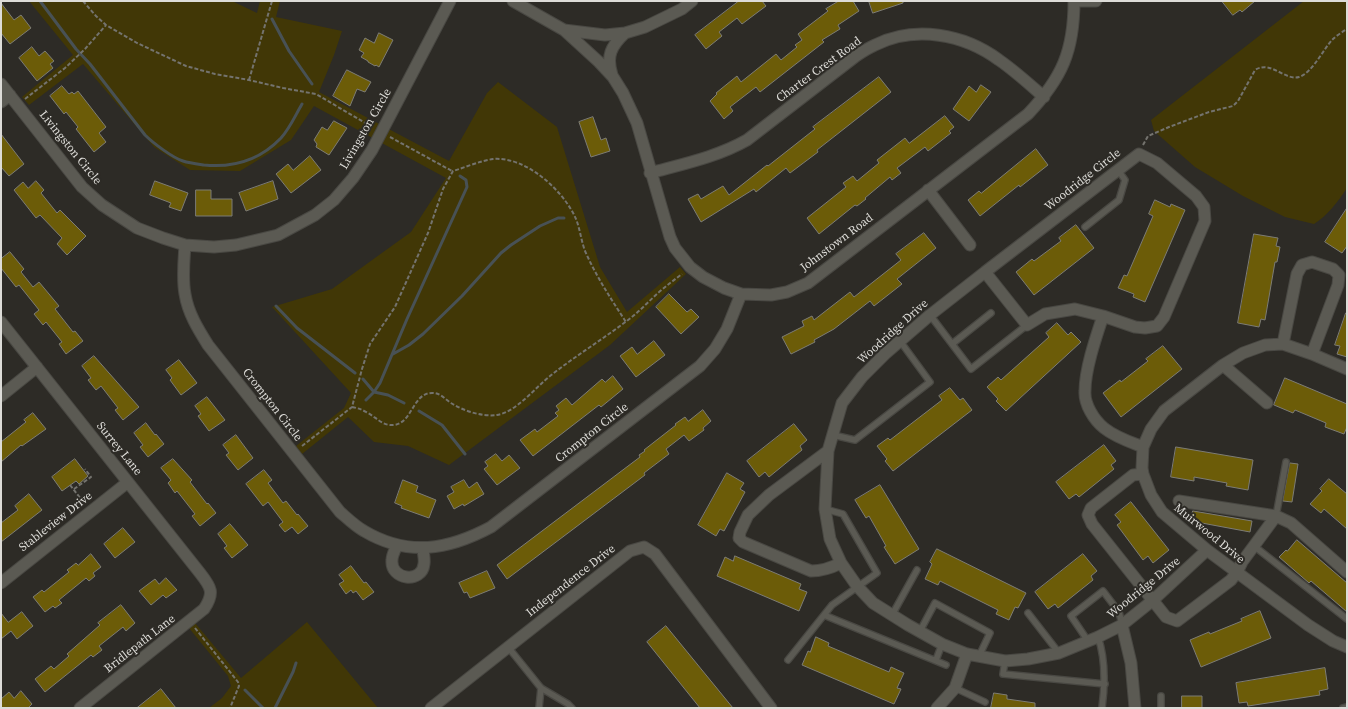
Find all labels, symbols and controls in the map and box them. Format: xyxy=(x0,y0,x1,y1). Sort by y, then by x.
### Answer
street label: Charter Crest Road xyxy=(774,34,864,106)
street label: Livingston Circle xyxy=(337,86,395,172)
street label: Livingston Circle xyxy=(36,108,104,188)
street label: Woodridge Circle xyxy=(1042,146,1124,214)
street label: Johnstown Road xyxy=(798,211,876,275)
street label: Woodridge Drive xyxy=(855,297,931,367)
street label: Crompton Circle xyxy=(239,366,305,444)
street label: Crompton Circle xyxy=(553,400,631,466)
street label: Surrey Lane xyxy=(93,419,145,479)
street label: Stableview Drive xyxy=(17,489,95,555)
street label: Muirwood Drive xyxy=(1171,501,1247,567)
street label: Independence Drive xyxy=(524,542,618,620)
street label: Woodridge Drive xyxy=(1105,554,1183,622)
street label: Bridlepath Lane xyxy=(102,612,178,676)

